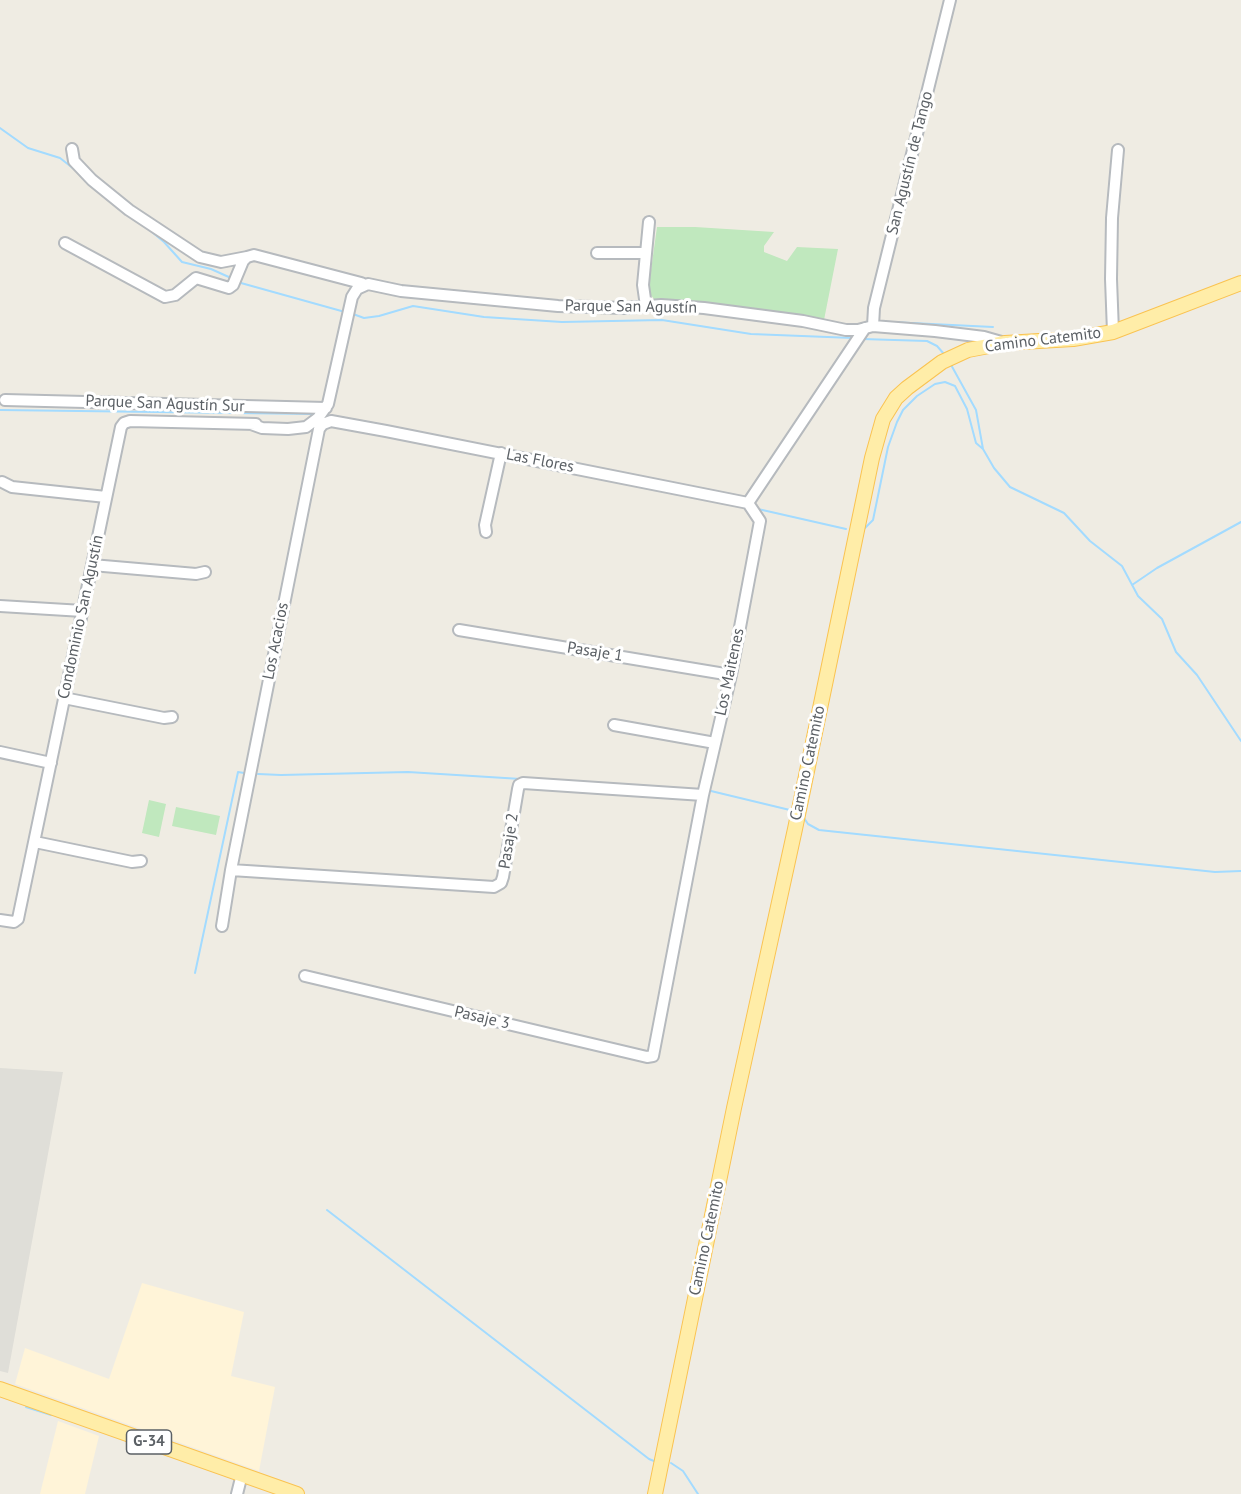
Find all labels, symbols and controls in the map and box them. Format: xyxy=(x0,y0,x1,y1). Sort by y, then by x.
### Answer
street label: San Agustín de Tango xyxy=(883,89,937,237)
street label: Parque San Agustín xyxy=(565,296,697,318)
street label: Camino Catemito xyxy=(984,323,1102,357)
street label: Parque San Agustín Sur xyxy=(85,392,245,416)
street label: Las Flores xyxy=(504,445,576,477)
street label: Condominio San Agustín xyxy=(54,533,108,701)
street label: Los Acacios xyxy=(259,601,293,681)
street label: Los Maitenes xyxy=(711,627,749,717)
street label: Pasaje 1 xyxy=(566,638,624,666)
street label: Camino Catemito xyxy=(786,704,830,822)
street label: Pasaje 2 xyxy=(495,812,523,870)
street label: Pasaje 3 xyxy=(452,1002,512,1034)
street label: Camino Catemito xyxy=(685,1179,729,1297)
road number: G-34 xyxy=(126,1430,172,1454)

